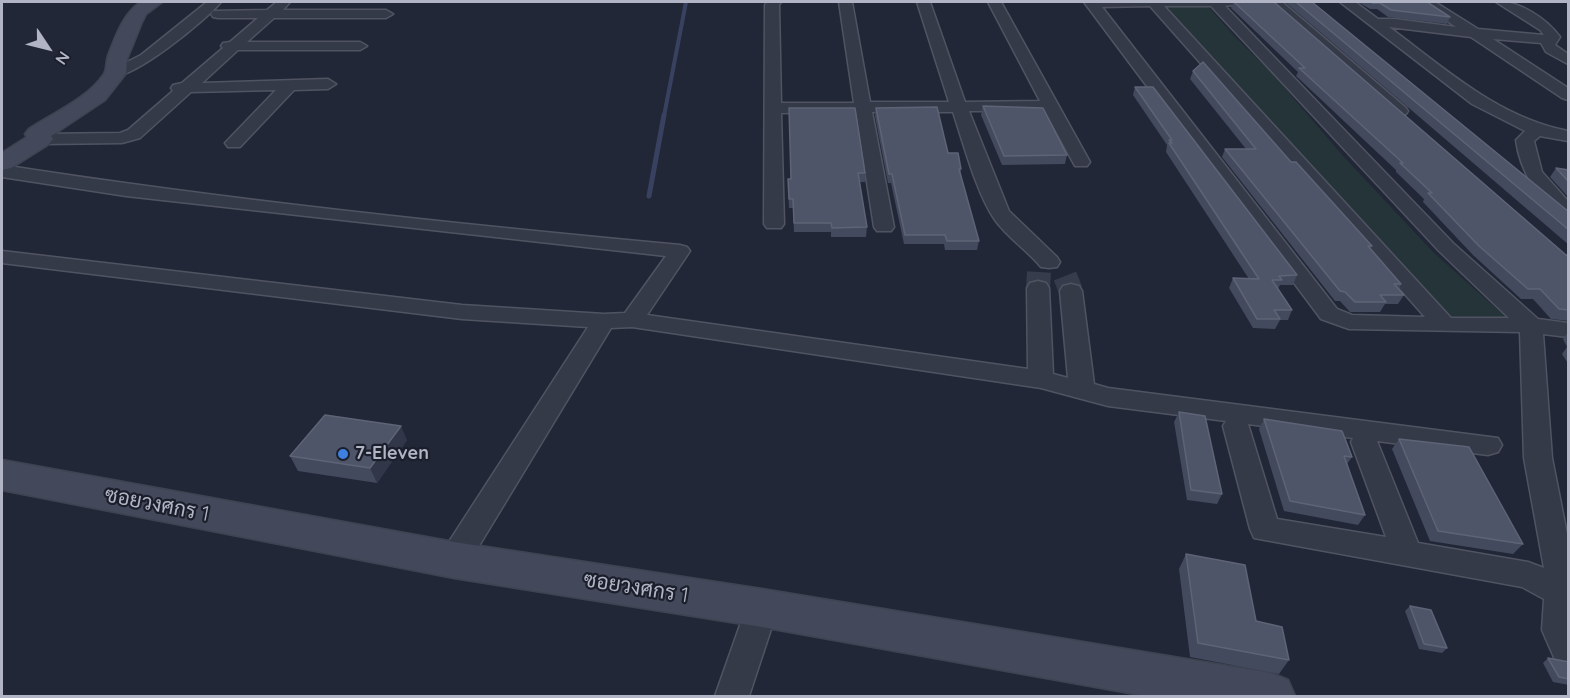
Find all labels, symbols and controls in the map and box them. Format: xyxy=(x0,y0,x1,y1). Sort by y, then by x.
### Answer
north arrow xyxy=(18,18,78,78)
text: N xyxy=(51,48,74,69)
place label: 7-Eleven xyxy=(355,443,429,465)
marker: 7-Eleven xyxy=(336,447,350,461)
street label: ซอยวงศกร 1 xyxy=(103,483,211,527)
street label: ซอยวงศกร 1 xyxy=(582,567,690,609)

